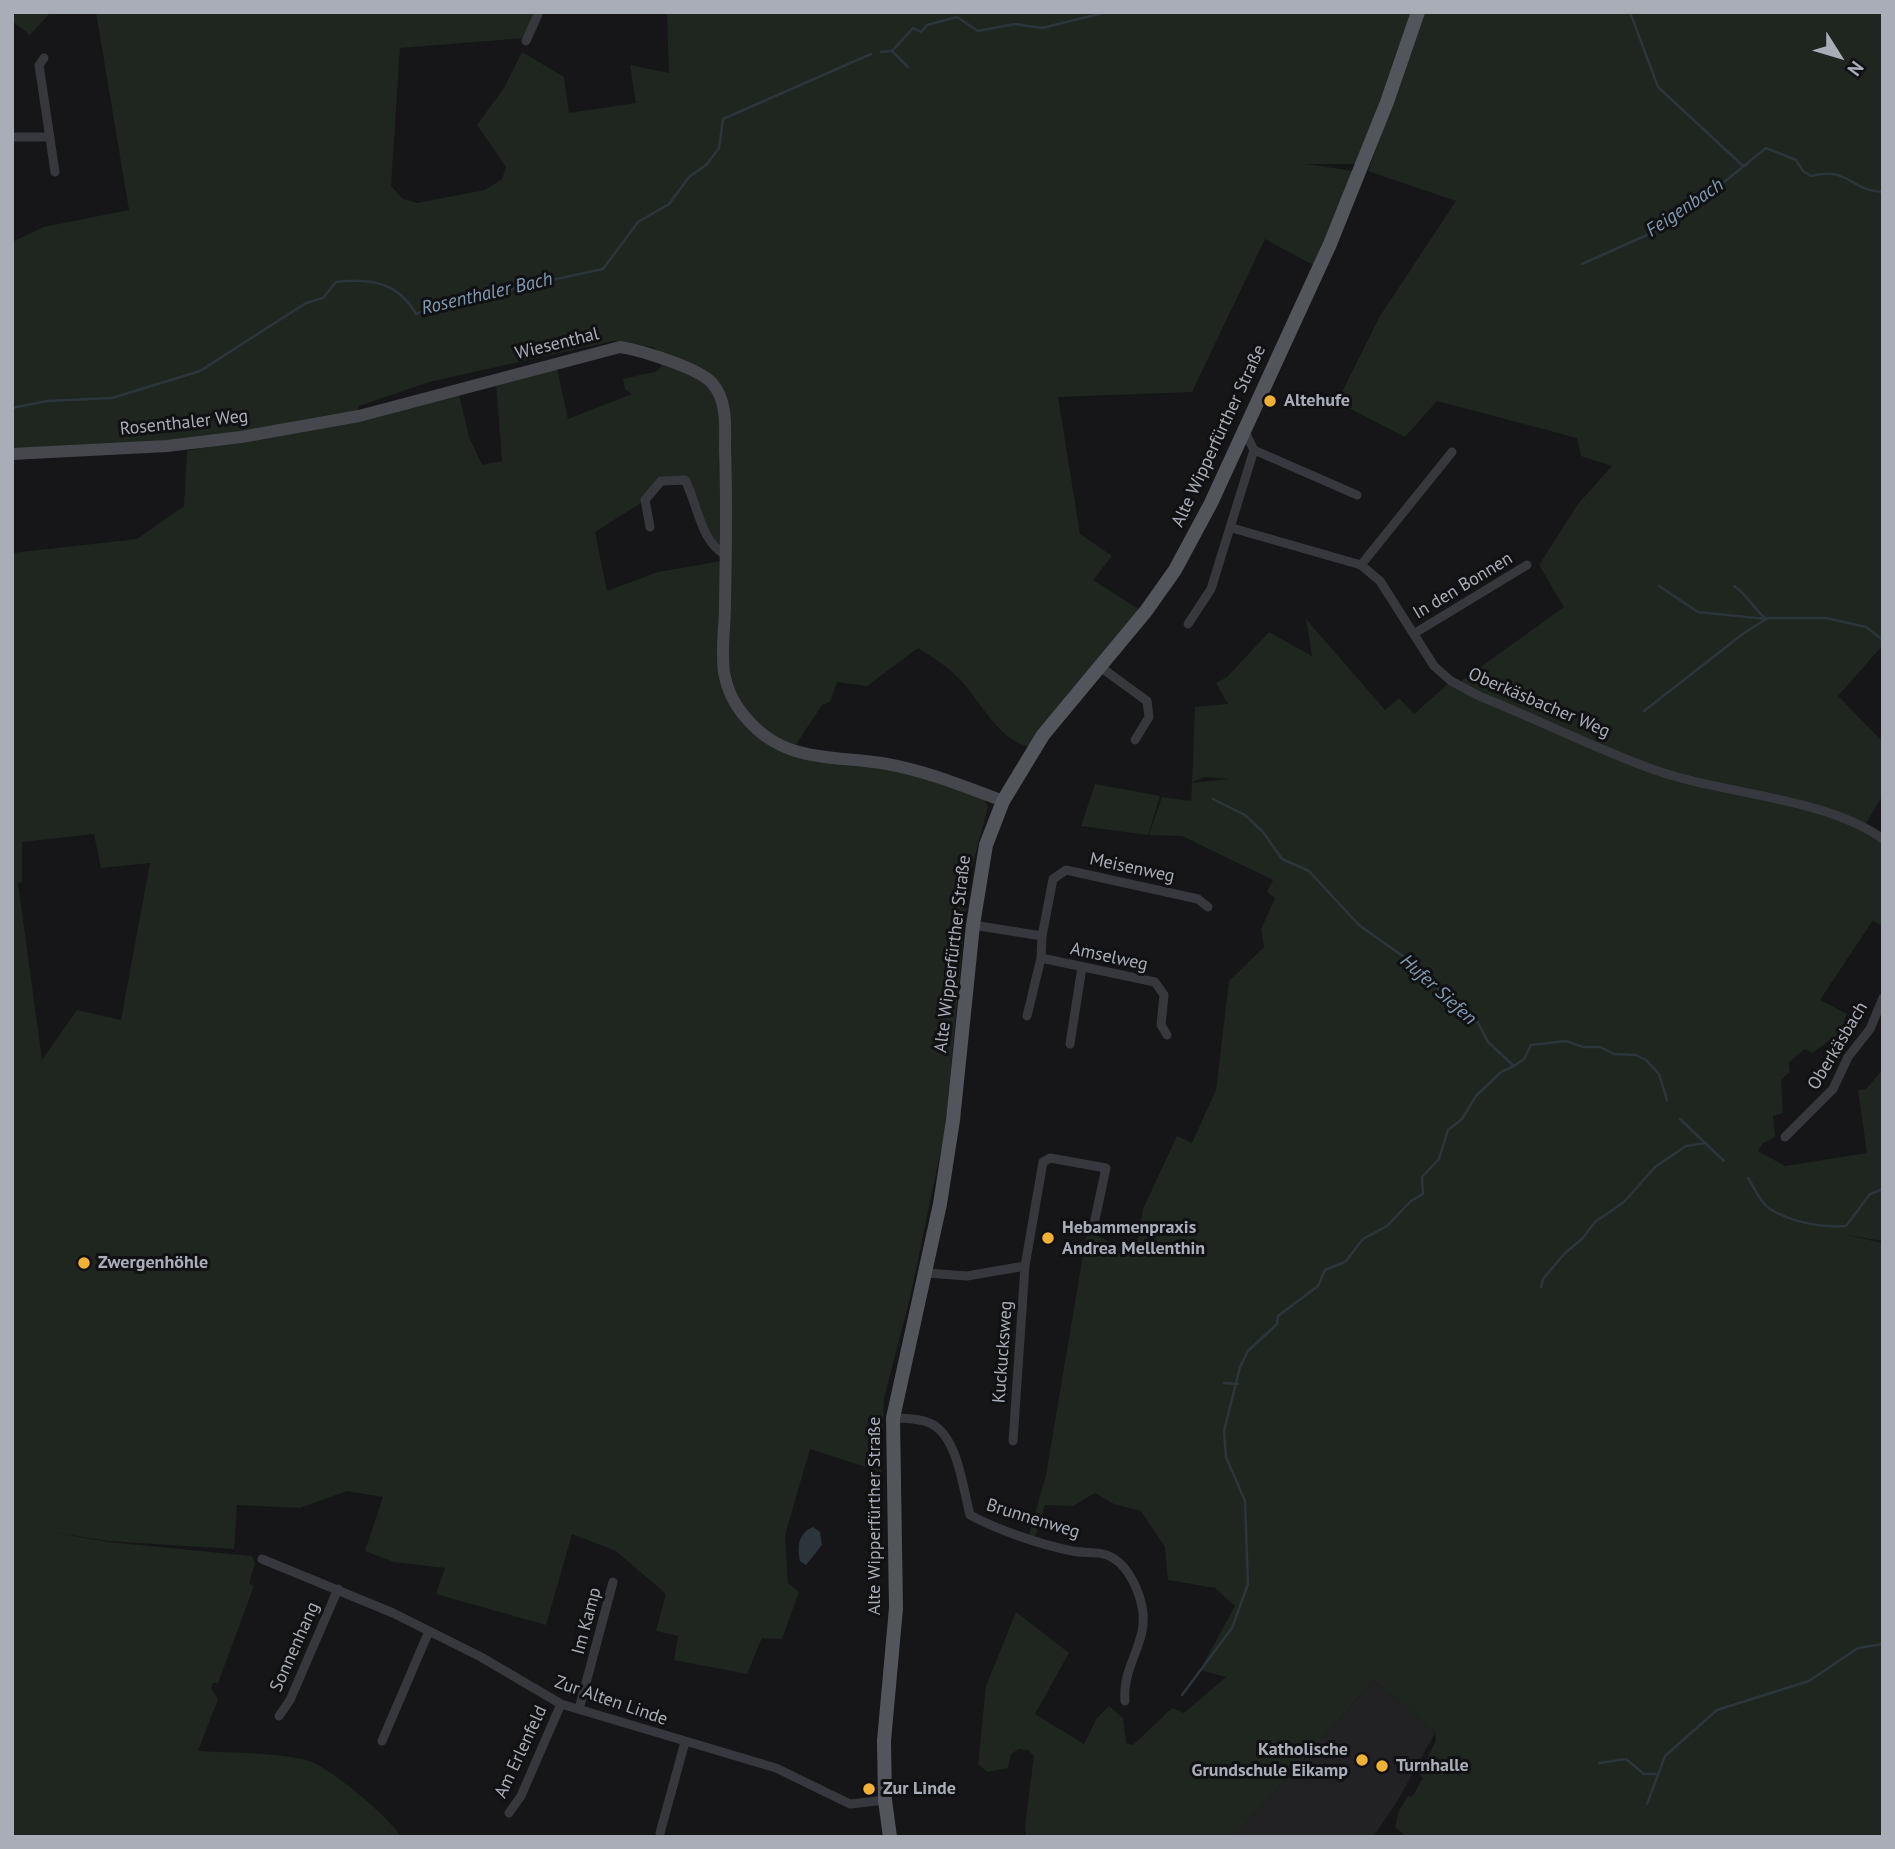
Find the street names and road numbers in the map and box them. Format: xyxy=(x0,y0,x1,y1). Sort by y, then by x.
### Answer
street label: Wiesenthal xyxy=(513,323,601,365)
street label: Alte Wipperfürther Straße xyxy=(1167,341,1271,531)
street label: Rosenthaler Weg xyxy=(119,406,249,440)
street label: In den Bonnen xyxy=(1409,548,1517,624)
street label: Oberkäsbacher Weg xyxy=(1465,663,1613,743)
street label: Meisenweg xyxy=(1087,848,1177,888)
street label: Alte Wipperfürther Straße xyxy=(930,854,976,1054)
street label: Amselweg xyxy=(1068,938,1150,976)
street label: Oberkäsbach xyxy=(1803,998,1873,1094)
street label: Kuckucksweg xyxy=(989,1300,1017,1404)
street label: Alte Wipperfürther Straße xyxy=(864,1417,886,1615)
street label: Brunnenweg xyxy=(984,1495,1082,1543)
street label: Im Kamp xyxy=(568,1585,606,1657)
street label: Sonnenhang xyxy=(266,1599,324,1695)
street label: Zur Alten Linde xyxy=(552,1672,670,1730)
street label: Am Erlenfeld xyxy=(490,1702,552,1802)

